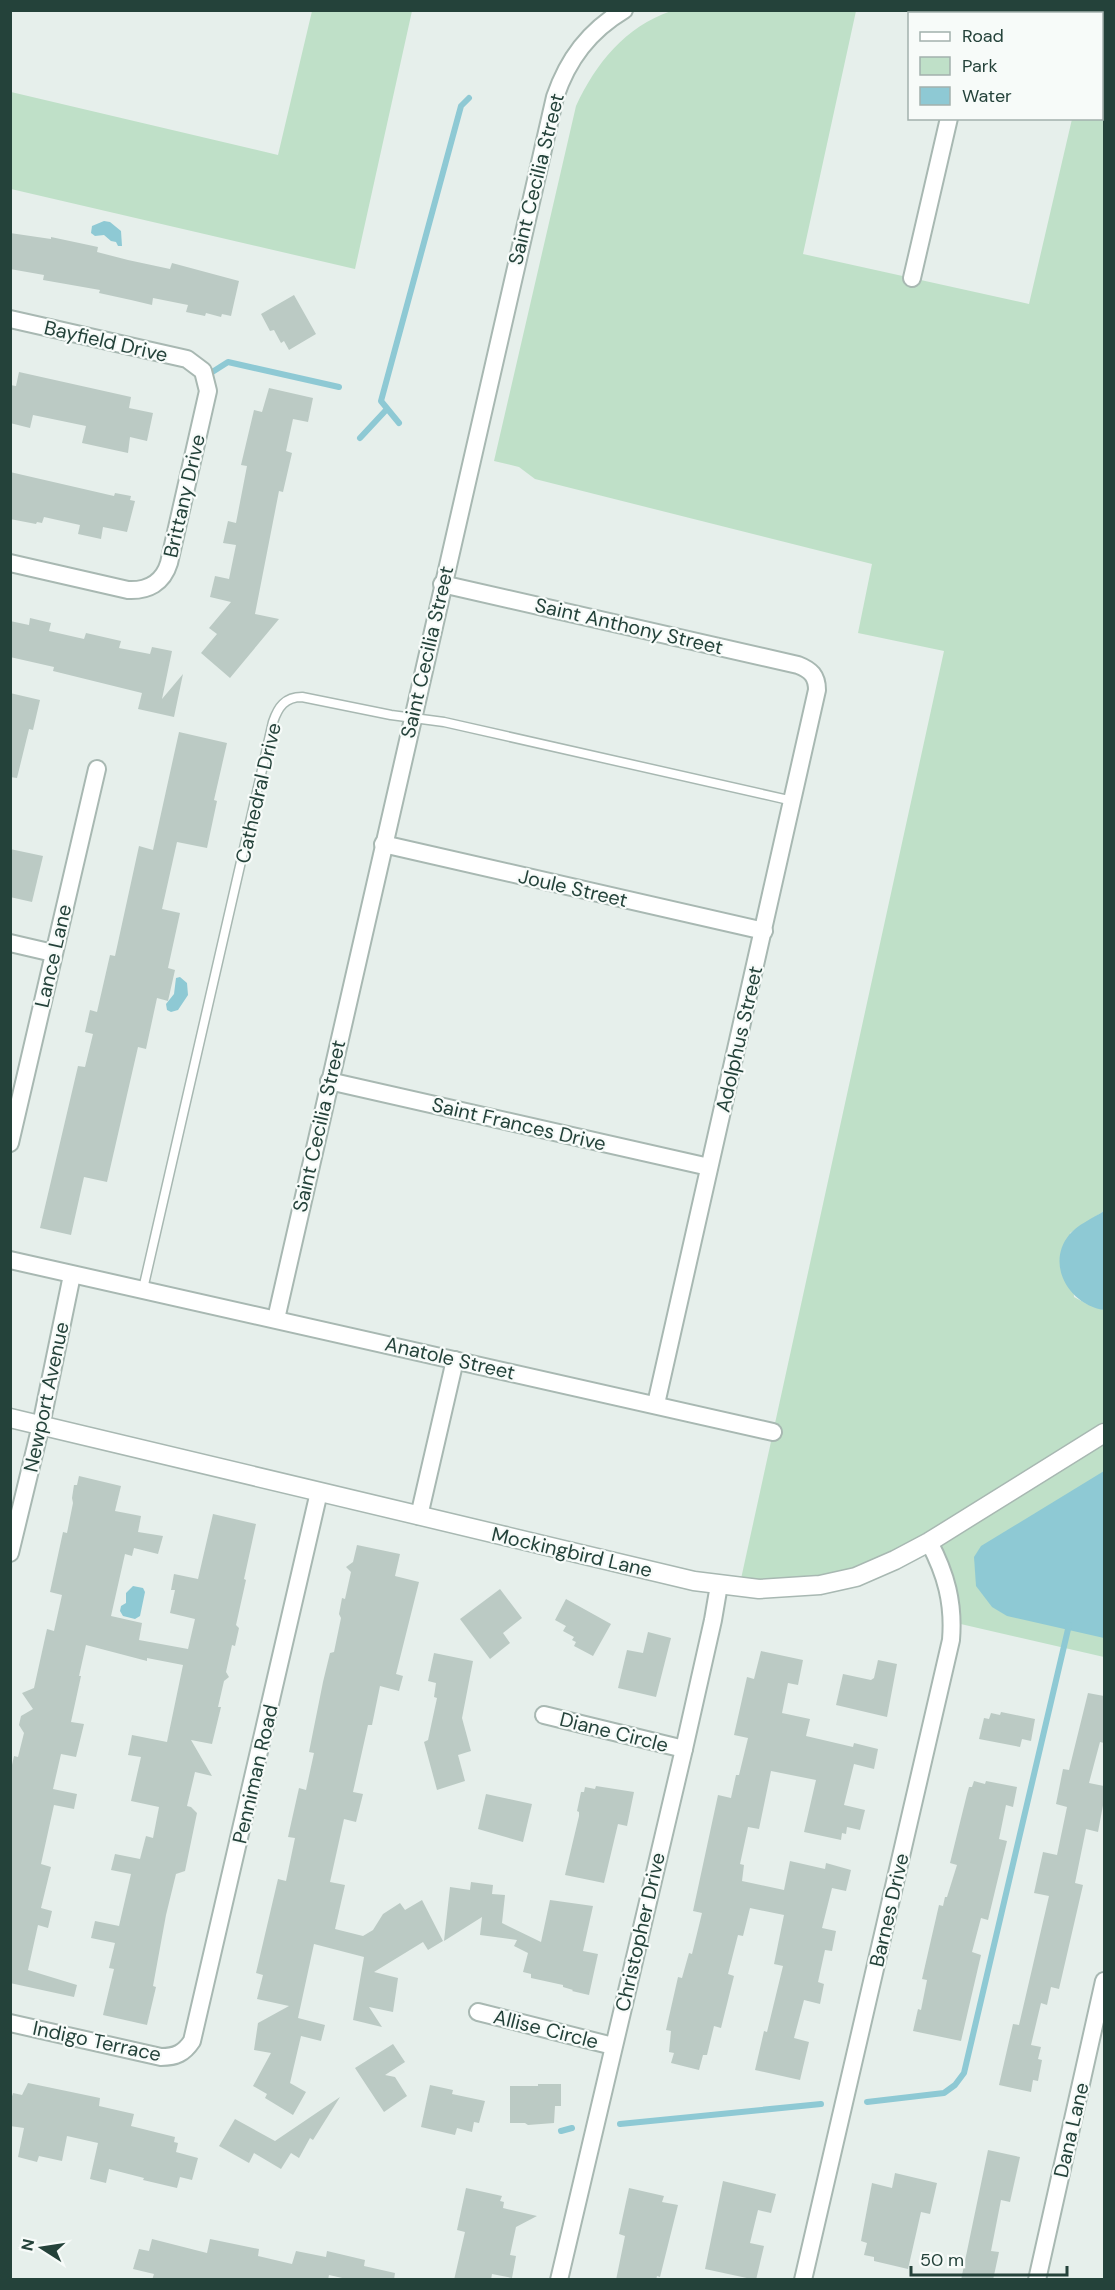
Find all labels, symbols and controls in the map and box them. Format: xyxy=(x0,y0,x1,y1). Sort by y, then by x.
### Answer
legend xyxy=(908,12,1103,120)
text: Road xyxy=(962,24,1004,48)
text: Park xyxy=(962,54,998,78)
text: Water xyxy=(962,84,1012,108)
street label: Saint Cecilia Street xyxy=(502,90,570,268)
street label: Bayfield Drive xyxy=(42,314,170,368)
street label: Brittany Drive xyxy=(157,432,211,560)
street label: Saint Cecilia Street xyxy=(395,563,459,741)
street label: Saint Anthony Street xyxy=(532,592,726,660)
street label: Cathedral Drive xyxy=(229,720,287,866)
street label: Joule Street xyxy=(516,863,630,913)
street label: Lance Lane xyxy=(28,902,78,1010)
street label: Adolphus Street xyxy=(710,963,768,1115)
street label: Saint Cecilia Street xyxy=(287,1037,351,1215)
street label: Saint Frances Drive xyxy=(429,1091,609,1157)
street label: Newport Avenue xyxy=(17,1319,75,1475)
street label: Anatole Street xyxy=(382,1330,518,1386)
street label: Mockingbird Lane xyxy=(489,1521,655,1583)
street label: Penniman Road xyxy=(226,1702,284,1846)
street label: Diane Circle xyxy=(557,1706,671,1758)
street label: Christopher Drive xyxy=(609,1850,671,2014)
street label: Barnes Drive xyxy=(863,1851,915,1969)
street label: Allise Circle xyxy=(491,2003,601,2055)
street label: Indigo Terrace xyxy=(30,2015,164,2067)
street label: Dana Lane xyxy=(1047,2080,1095,2180)
north arrow xyxy=(12,2218,72,2278)
text: N xyxy=(16,2237,39,2253)
scale bar xyxy=(911,2239,1067,2277)
text: 50 m xyxy=(920,2248,964,2272)

